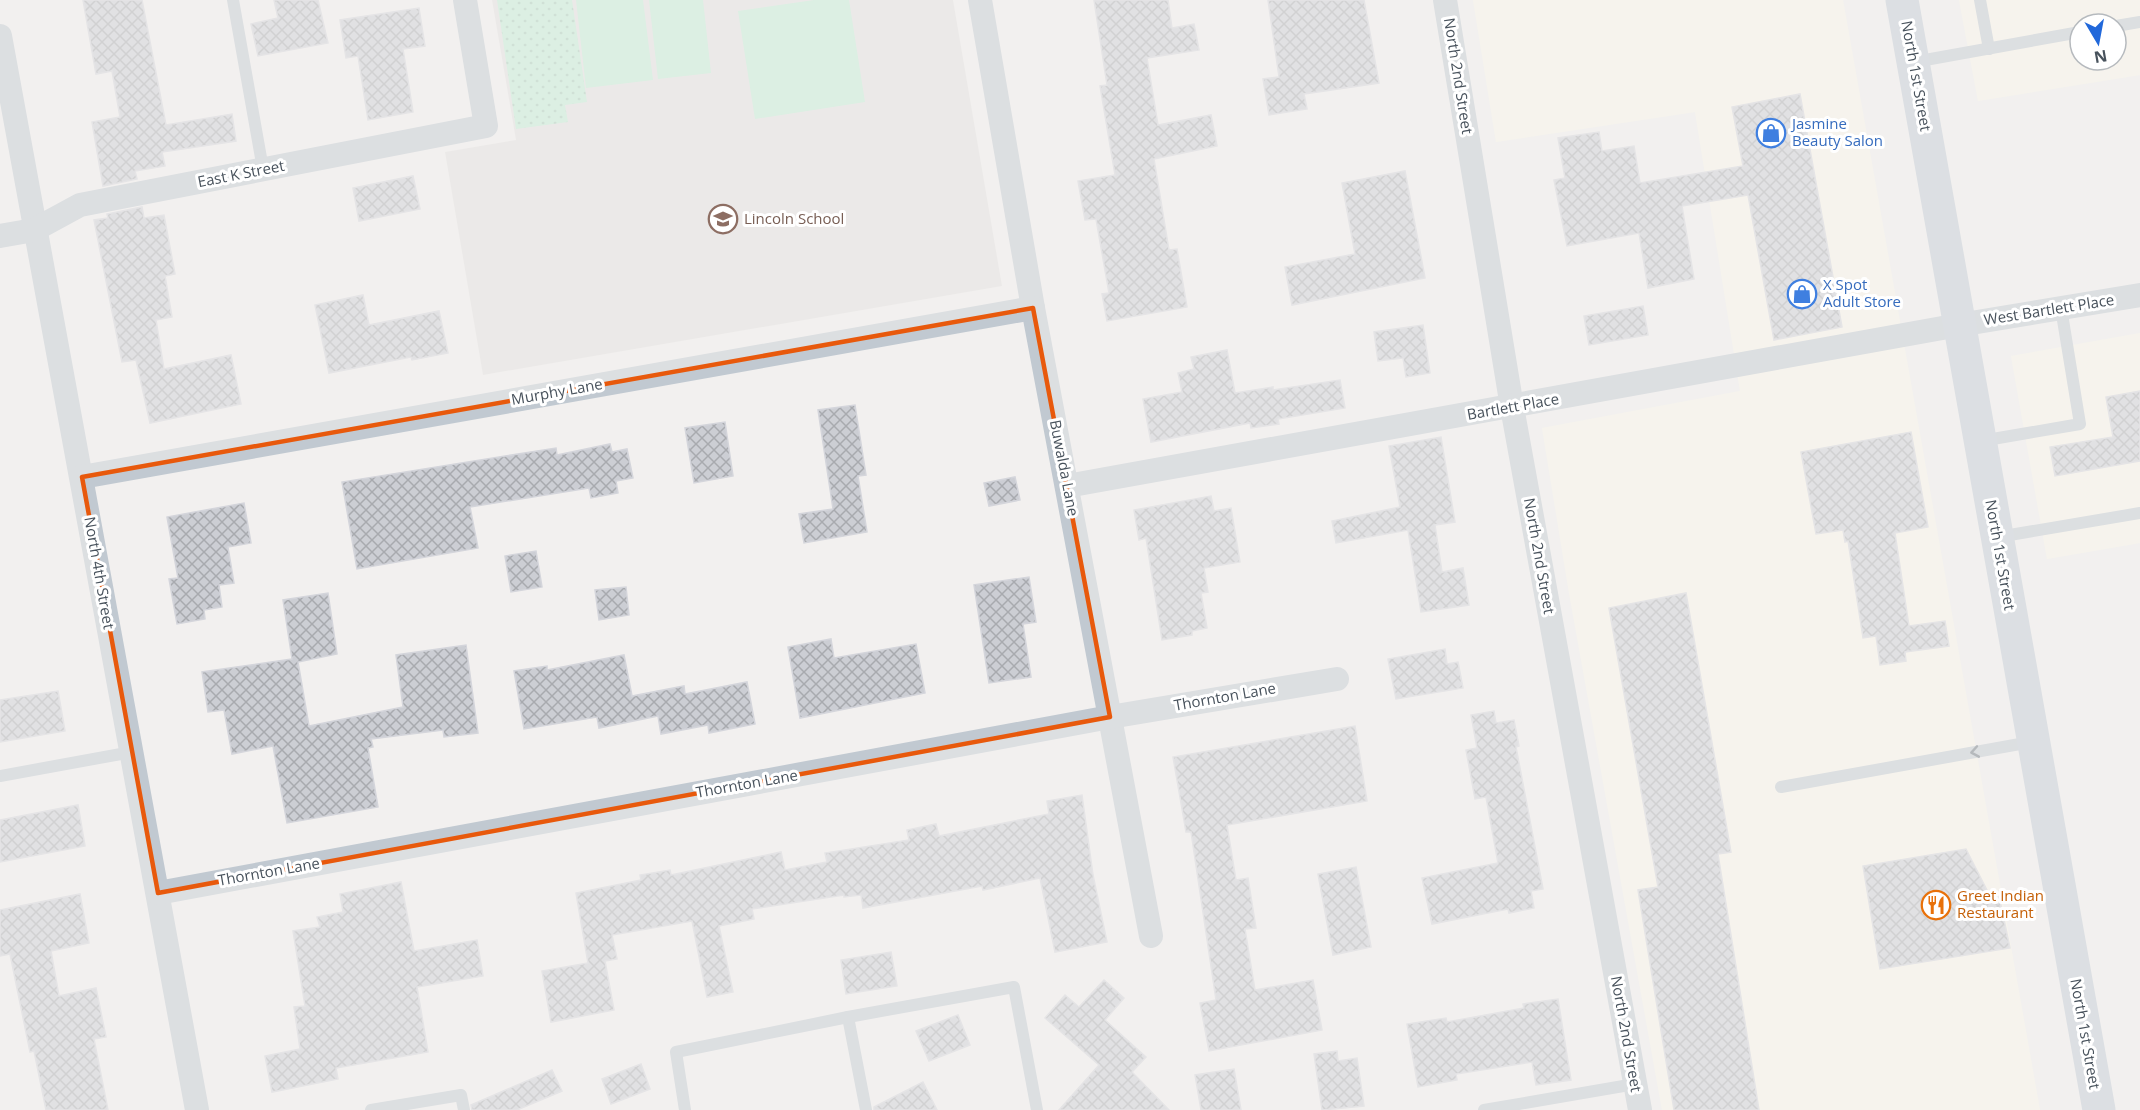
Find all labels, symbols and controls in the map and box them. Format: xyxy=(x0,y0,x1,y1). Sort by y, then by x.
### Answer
north arrow xyxy=(2068,12,2128,72)
street label: North 2nd Street xyxy=(1440,16,1478,136)
street label: North 1st Street xyxy=(1897,19,1937,133)
text: N xyxy=(2092,45,2109,69)
place label: Jasmine Beauty Salon xyxy=(1790,113,1883,150)
shop icon: Jasmine Beauty Salon xyxy=(1755,117,1787,149)
street label: East K Street xyxy=(196,155,286,191)
school or university icon: Lincoln School xyxy=(707,203,739,235)
place label: Lincoln School xyxy=(744,208,844,228)
place label: X Spot Adult Store xyxy=(1823,274,1901,311)
shop icon: X Spot Adult Store xyxy=(1786,278,1818,310)
street label: West Bartlett Place xyxy=(1982,289,2115,329)
street label: Murphy Lane xyxy=(510,373,604,409)
street label: Bartlett Place xyxy=(1465,388,1560,424)
street label: Buwalda Lane xyxy=(1046,418,1084,518)
street label: North 2nd Street xyxy=(1520,496,1560,615)
street label: North 1st Street xyxy=(1981,498,2021,612)
street label: North 4th Street xyxy=(80,515,120,631)
street label: Thornton Lane xyxy=(1172,677,1277,715)
one-way arrow xyxy=(1970,745,1980,758)
street label: Thornton Lane xyxy=(694,764,799,802)
street label: Thornton Lane xyxy=(216,852,321,890)
place label: Greet Indian Restaurant xyxy=(1957,885,2044,922)
restaurant icon: Greet Indian Restaurant xyxy=(1920,889,1952,921)
street label: North 2nd Street xyxy=(1607,974,1647,1093)
street label: North 1st Street xyxy=(2066,977,2106,1091)

